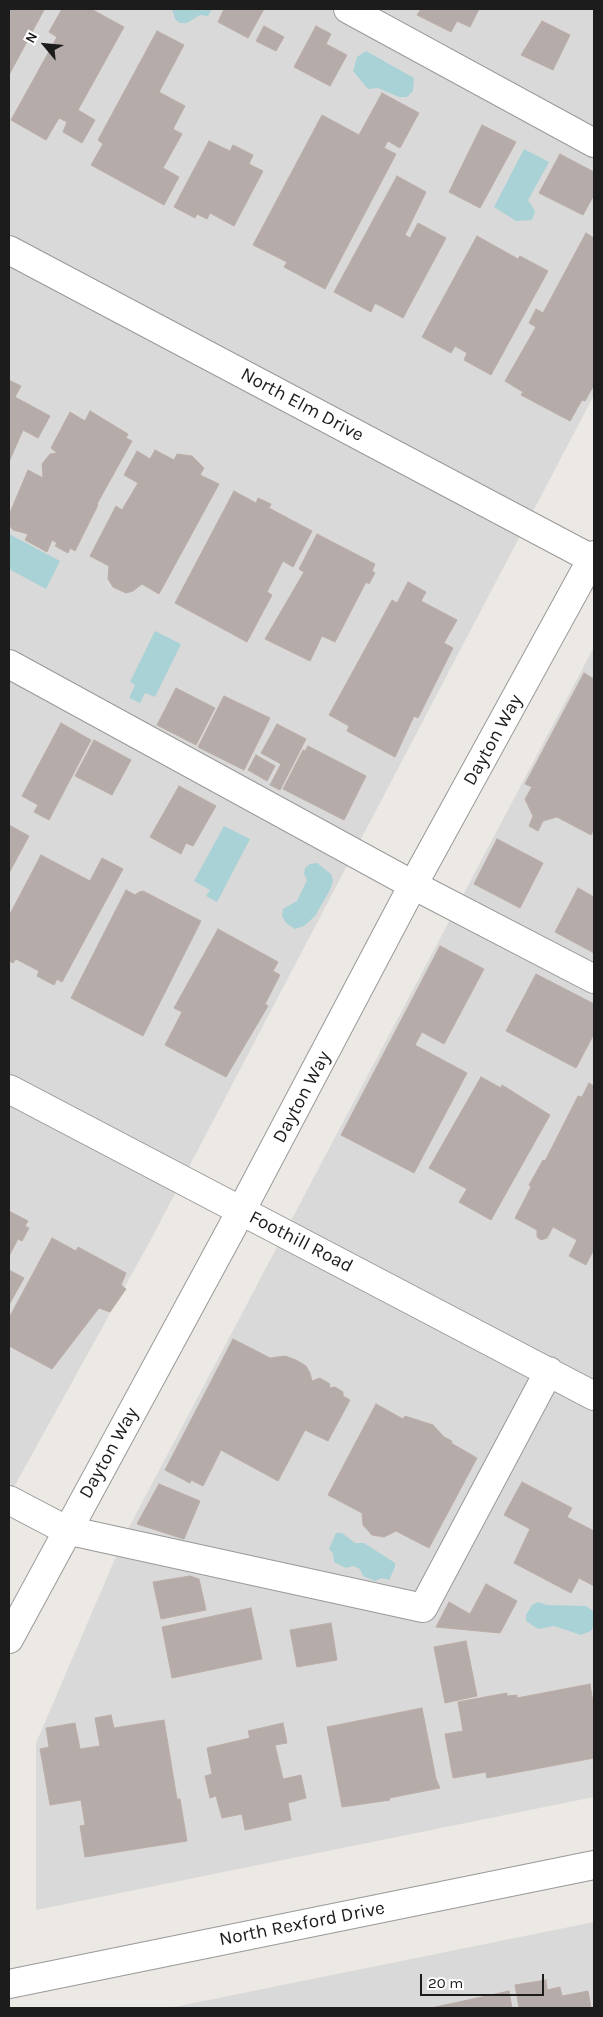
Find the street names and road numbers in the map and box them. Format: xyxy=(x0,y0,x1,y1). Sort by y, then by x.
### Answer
street label: North Elm Drive xyxy=(237,363,367,447)
street label: Dayton Way xyxy=(459,690,527,790)
street label: Dayton Way xyxy=(268,1047,336,1147)
street label: Foothill Road xyxy=(245,1206,357,1278)
street label: Dayton Way xyxy=(75,1403,143,1503)
street label: North Rexford Drive xyxy=(217,1897,387,1951)

